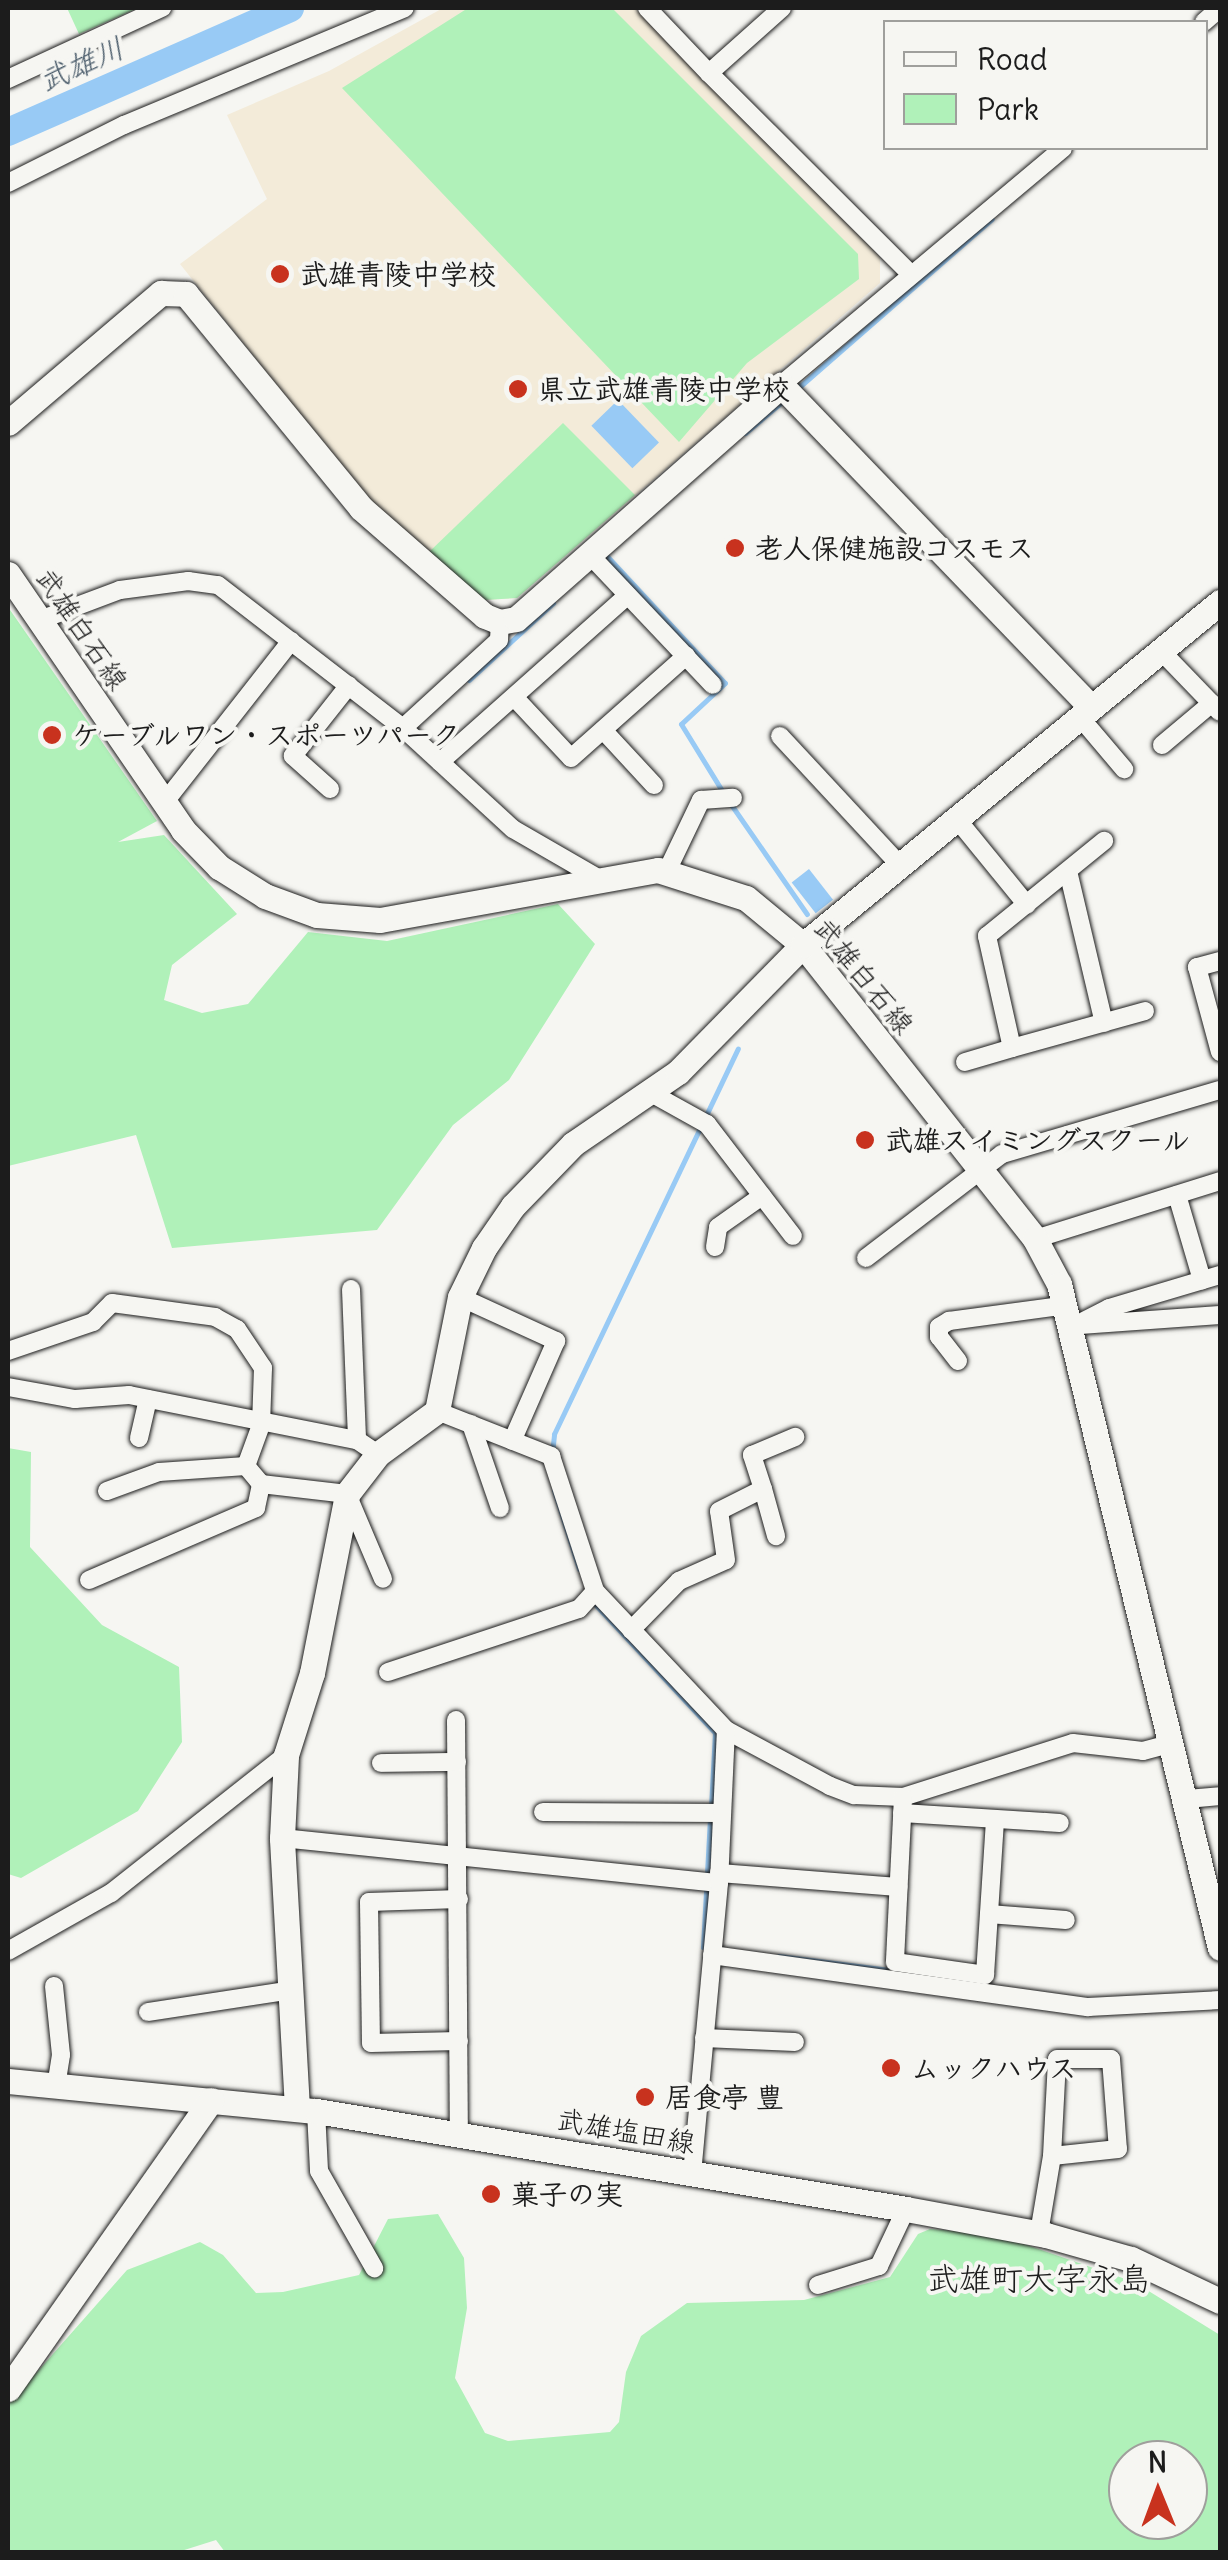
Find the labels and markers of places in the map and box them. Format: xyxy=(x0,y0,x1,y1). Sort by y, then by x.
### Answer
place label: 武雄青陵中学校 xyxy=(300,257,496,291)
marker: 武雄青陵中学校 xyxy=(269,263,291,285)
place label: 県立武雄青陵中学校 xyxy=(538,372,790,406)
marker: 県立武雄青陵中学校 xyxy=(507,378,529,400)
place label: 老人保健施設コスモス xyxy=(755,531,1035,565)
marker: 老人保健施設コスモス xyxy=(724,537,746,559)
place label: ケーブルワン・スポーツパーク xyxy=(72,718,464,752)
marker: ケーブルワン・スポーツパーク xyxy=(41,724,63,746)
place label: 武雄スイミングスクール xyxy=(885,1123,1193,1157)
marker: 武雄スイミングスクール xyxy=(854,1129,876,1151)
place label: ムックハウス xyxy=(911,2051,1079,2085)
marker: ムックハウス xyxy=(880,2057,902,2079)
place label: 居食亭 豊 xyxy=(665,2080,784,2114)
marker: 居食亭 豊 xyxy=(634,2086,656,2108)
place label: 菓子の実 xyxy=(511,2177,623,2211)
marker: 菓子の実 xyxy=(480,2183,502,2205)

